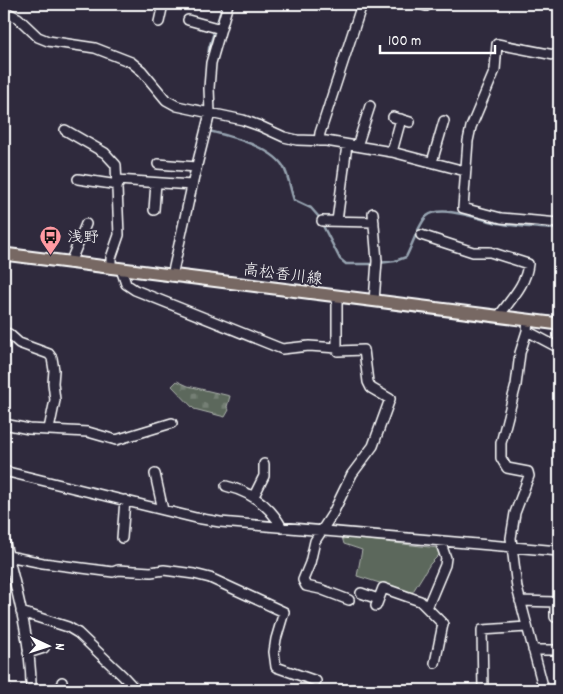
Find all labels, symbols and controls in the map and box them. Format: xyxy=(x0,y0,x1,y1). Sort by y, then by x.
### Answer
scale bar xyxy=(380,22,496,54)
text: 100 m xyxy=(388,31,421,53)
bus stop icon: 浅野 xyxy=(39,224,63,255)
place label: 浅野 xyxy=(67,227,99,250)
street label: 高松香川線 xyxy=(242,259,324,292)
north arrow xyxy=(22,622,72,672)
text: N xyxy=(49,643,69,651)

